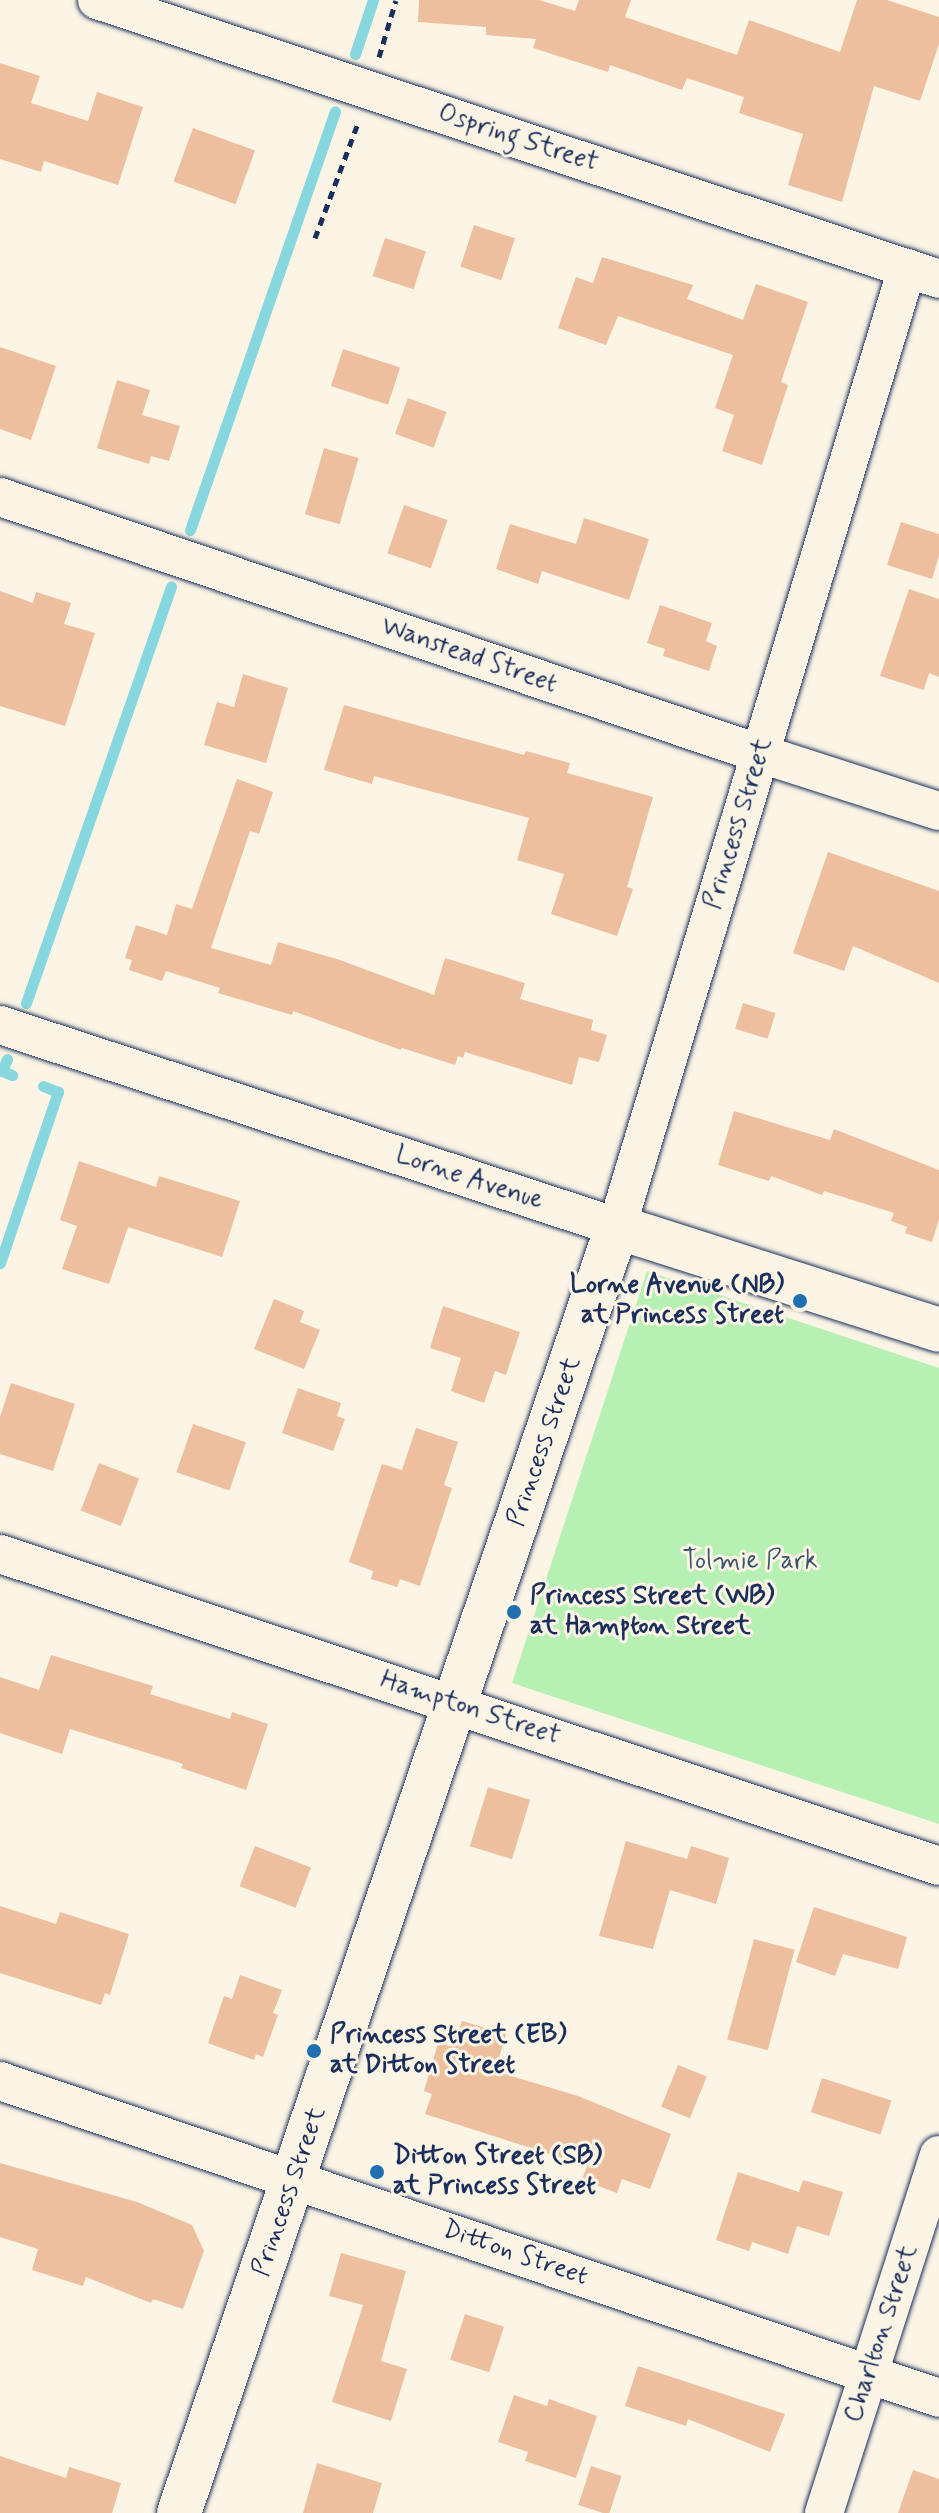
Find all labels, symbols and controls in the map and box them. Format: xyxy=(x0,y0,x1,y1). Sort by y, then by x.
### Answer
street label: Ospring Street xyxy=(435,99,601,179)
street label: Wanstead Street xyxy=(375,611,563,701)
street label: Princess Street xyxy=(698,735,780,913)
street label: Lorne Avenue xyxy=(389,1140,549,1218)
place label: Lorne Avenue (NB) at Princess Street xyxy=(566,1270,784,1332)
marker: Lorne Avenue (NB) at Princess Street xyxy=(791,1292,809,1310)
street label: Princess Street xyxy=(501,1353,589,1531)
park label: Tolmie Park xyxy=(682,1546,818,1578)
place label: Princess Street (WB) at Hampton Street xyxy=(530,1581,774,1642)
marker: Princess Street (WB) at Hampton Street xyxy=(505,1603,523,1621)
street label: Hampton Street xyxy=(377,1665,563,1753)
place label: Princess Street (EB) at Ditton Street xyxy=(330,2020,566,2082)
marker: Princess Street (EB) at Ditton Street xyxy=(305,2042,323,2060)
street label: Princess Street xyxy=(246,2103,334,2281)
place label: Ditton Street (SB) at Princess Street xyxy=(393,2141,606,2202)
marker: Ditton Street (SB) at Princess Street xyxy=(368,2163,386,2181)
street label: Ditton Street xyxy=(436,2214,594,2294)
street label: Charlton Street xyxy=(839,2241,925,2427)

